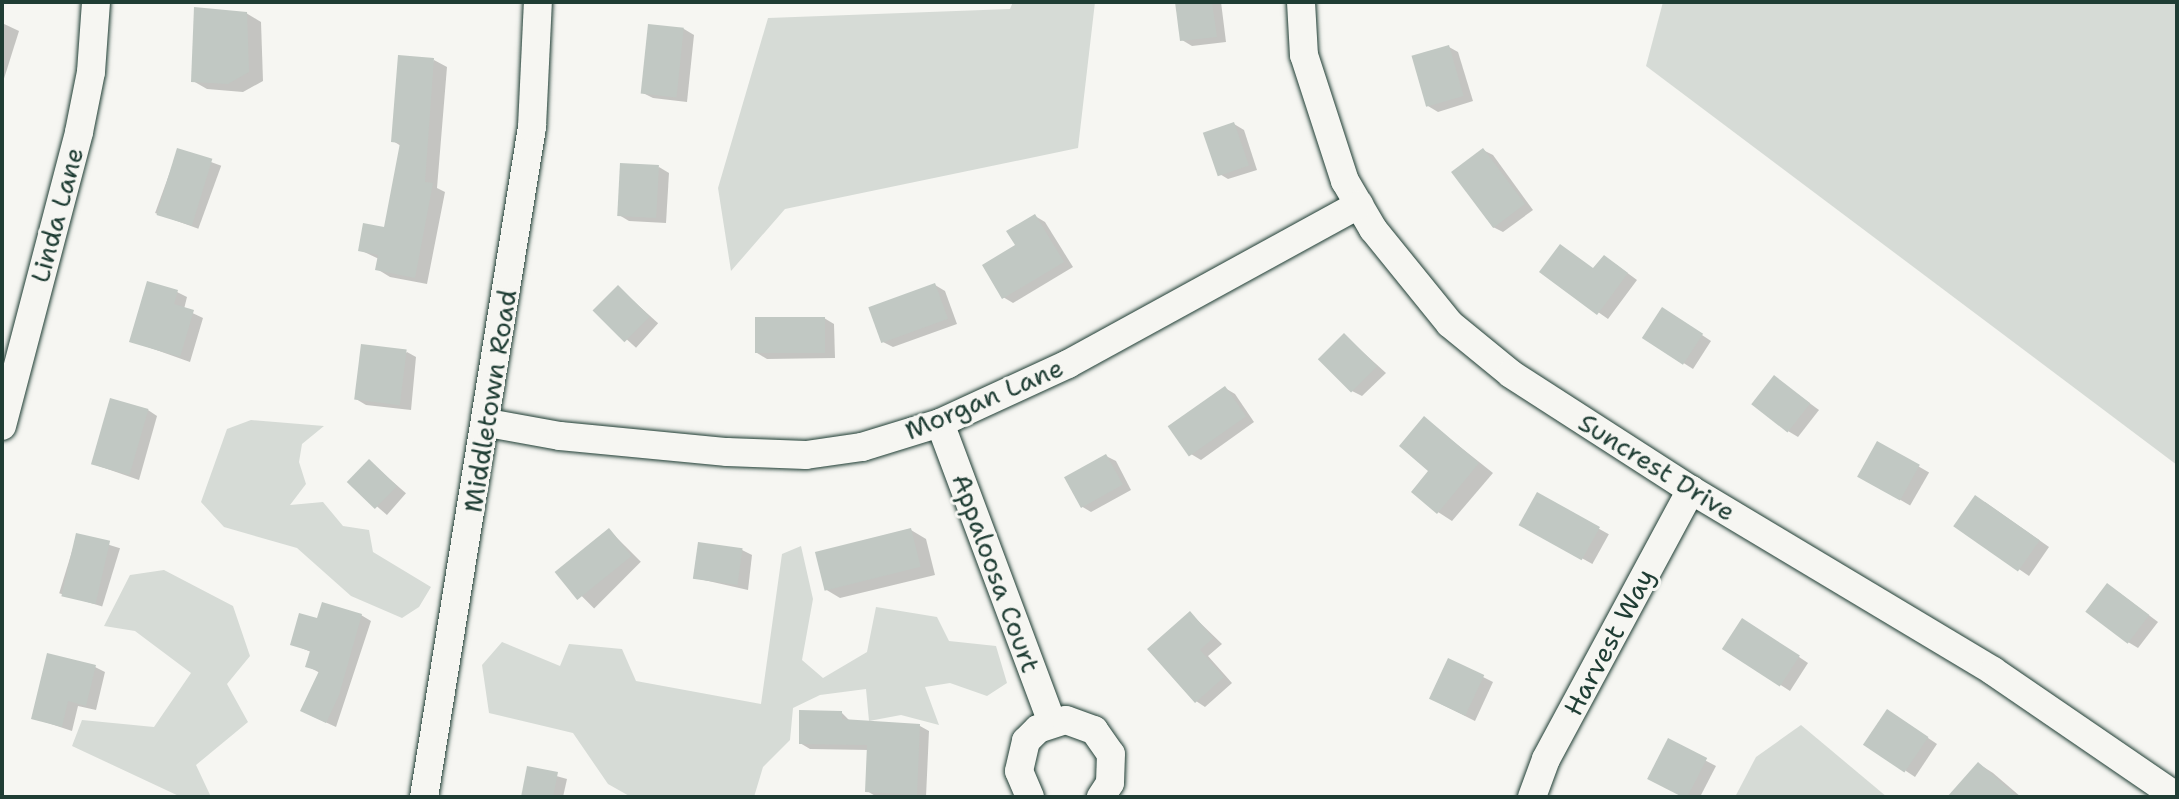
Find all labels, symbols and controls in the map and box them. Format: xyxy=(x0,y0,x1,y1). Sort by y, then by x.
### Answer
street label: Linda Lane xyxy=(24,144,90,286)
street label: Middletown Road xyxy=(457,287,523,515)
street label: Morgan Lane xyxy=(900,352,1068,446)
street label: Suncrest Drive xyxy=(1573,406,1741,528)
street label: Appaloosa Court xyxy=(946,469,1046,677)
street label: Harvest Way xyxy=(1557,563,1661,721)

